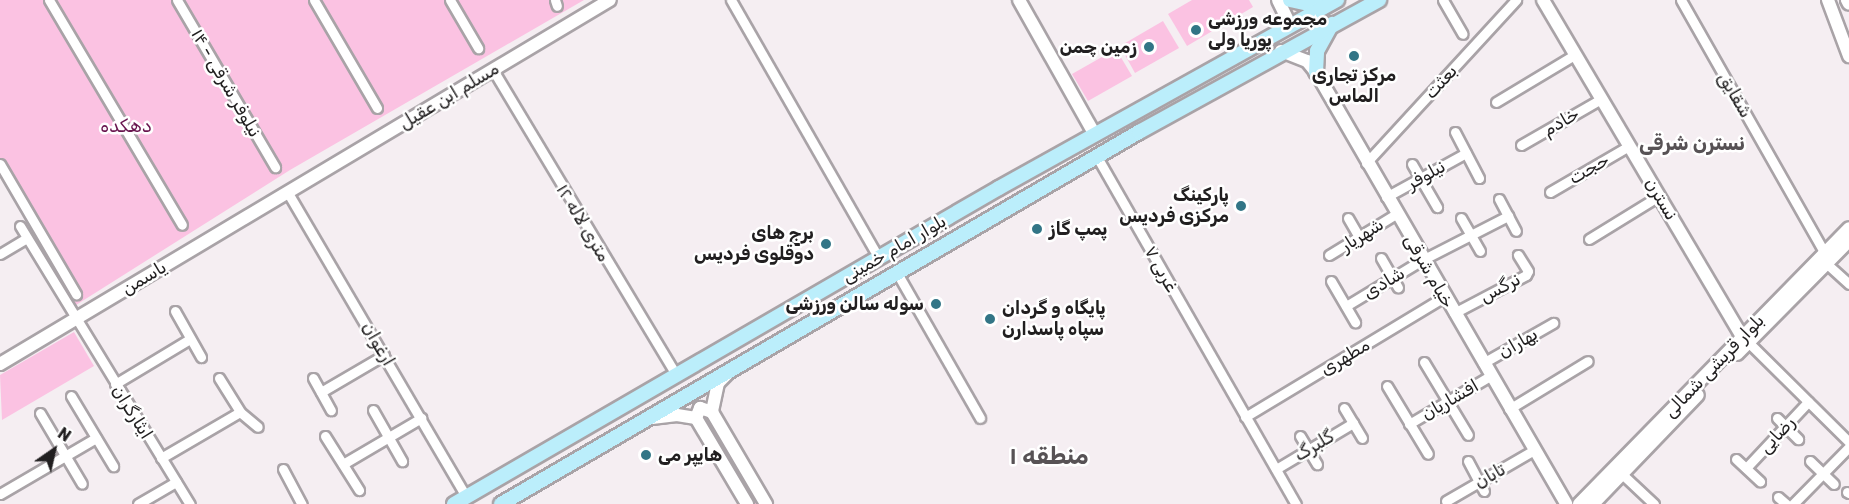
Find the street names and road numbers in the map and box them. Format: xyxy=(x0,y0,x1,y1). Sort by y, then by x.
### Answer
street label: نیلوفر شرقی - ۱۴ xyxy=(186,25,266,141)
street label: مسلم ابن عقیل xyxy=(395,58,503,134)
street label: بعثت xyxy=(1420,61,1462,103)
street label: شقایق xyxy=(1713,68,1757,122)
street label: خادم xyxy=(1539,103,1583,141)
street label: حجت xyxy=(1565,149,1613,189)
street label: نیلوفر xyxy=(1403,156,1449,194)
street label: نسترن xyxy=(1640,174,1682,224)
street label: ۱۲ متری لاله xyxy=(551,180,615,266)
street label: بلوار امام خمینی xyxy=(838,210,950,288)
street label: شهریار xyxy=(1336,213,1388,257)
street label: خیام شرقی xyxy=(1399,230,1459,312)
street label: ۷ غربی xyxy=(1140,242,1182,296)
street label: یاسمن xyxy=(118,256,170,300)
street label: شادی xyxy=(1359,262,1409,304)
street label: نرگس xyxy=(1476,268,1524,308)
street label: بلوار قریشی شمالی xyxy=(1659,310,1769,422)
street label: ارغوان xyxy=(357,318,399,370)
street label: بهاران xyxy=(1494,323,1542,363)
street label: مطهری xyxy=(1316,334,1374,380)
street label: افشاریان xyxy=(1417,375,1483,425)
street label: ایثارگران xyxy=(107,381,157,443)
street label: رضایی xyxy=(1754,412,1800,458)
street label: گلبرگ xyxy=(1290,426,1338,466)
street label: تابان xyxy=(1471,459,1509,493)

